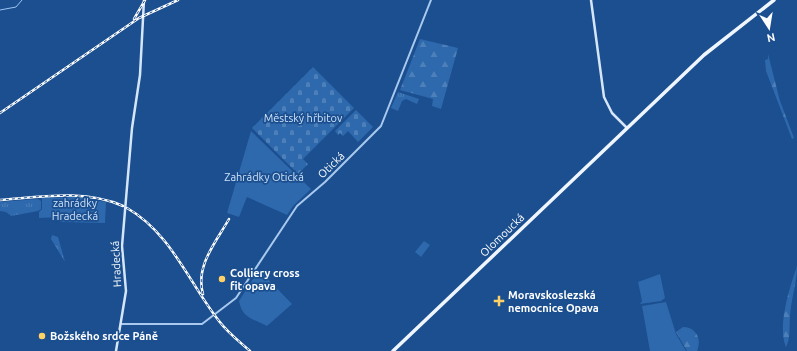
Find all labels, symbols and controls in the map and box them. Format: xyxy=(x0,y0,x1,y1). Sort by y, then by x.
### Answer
north arrow xyxy=(749,8,789,48)
text: N xyxy=(766,31,776,45)
park label: Městský hřbitov xyxy=(264,112,343,124)
street label: Otická xyxy=(315,150,347,180)
park label: Zahrádky Otická xyxy=(224,171,304,183)
park label: zahrádky Hradecká xyxy=(52,197,98,222)
street label: Olomoucká xyxy=(478,211,526,259)
street label: Hradecká xyxy=(109,241,123,287)
place label: Colliery cross fit opava xyxy=(230,267,300,292)
marker: Colliery cross fit opava xyxy=(217,274,227,284)
place label: Moravskoslezská nemocnice Opava xyxy=(508,289,599,314)
marker: Moravskoslezská nemocnice Opava xyxy=(493,295,505,307)
place label: Božského srdce Páně xyxy=(50,330,158,342)
marker: Božského srdce Páně xyxy=(37,331,47,341)

